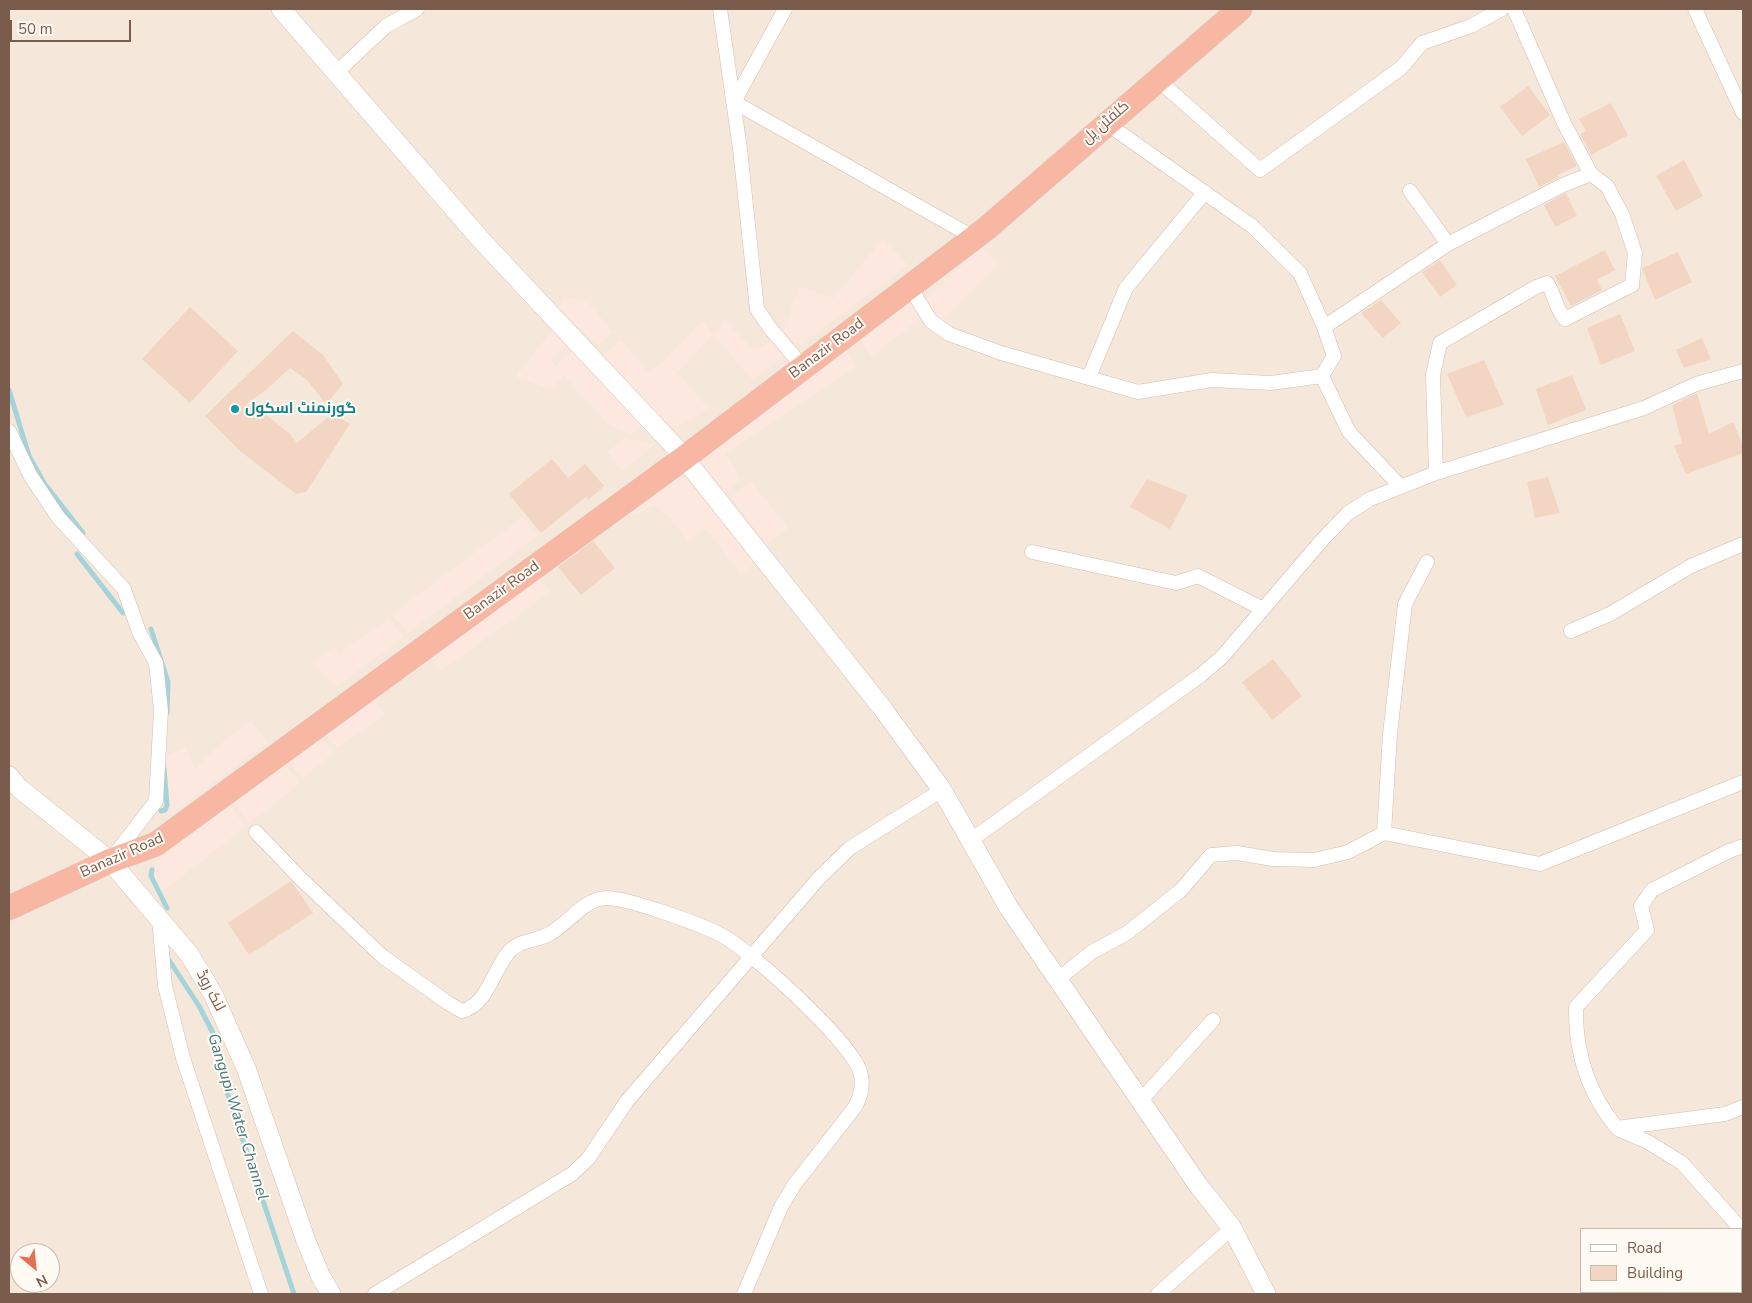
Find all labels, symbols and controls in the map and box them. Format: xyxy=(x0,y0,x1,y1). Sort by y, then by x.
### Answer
scale bar xyxy=(12,10,134,42)
text: 50 m xyxy=(18,19,53,39)
street label: کلفٹن پل xyxy=(1079,98,1133,148)
street label: Banazir Road xyxy=(786,315,868,383)
place label: گورنمنٹ اسکول xyxy=(245,400,356,418)
marker: گورنمنٹ اسکول xyxy=(229,403,241,415)
street label: Banazir Road xyxy=(461,558,543,624)
street label: Banazir Road xyxy=(78,830,166,882)
street label: لنک روڈ xyxy=(192,967,228,1015)
water label: Gangupi Water Channel xyxy=(202,1031,272,1203)
legend xyxy=(1580,1228,1742,1293)
text: Road xyxy=(1627,1238,1662,1258)
north arrow xyxy=(10,1243,60,1293)
text: Building xyxy=(1627,1263,1683,1283)
text: N xyxy=(33,1270,51,1292)

